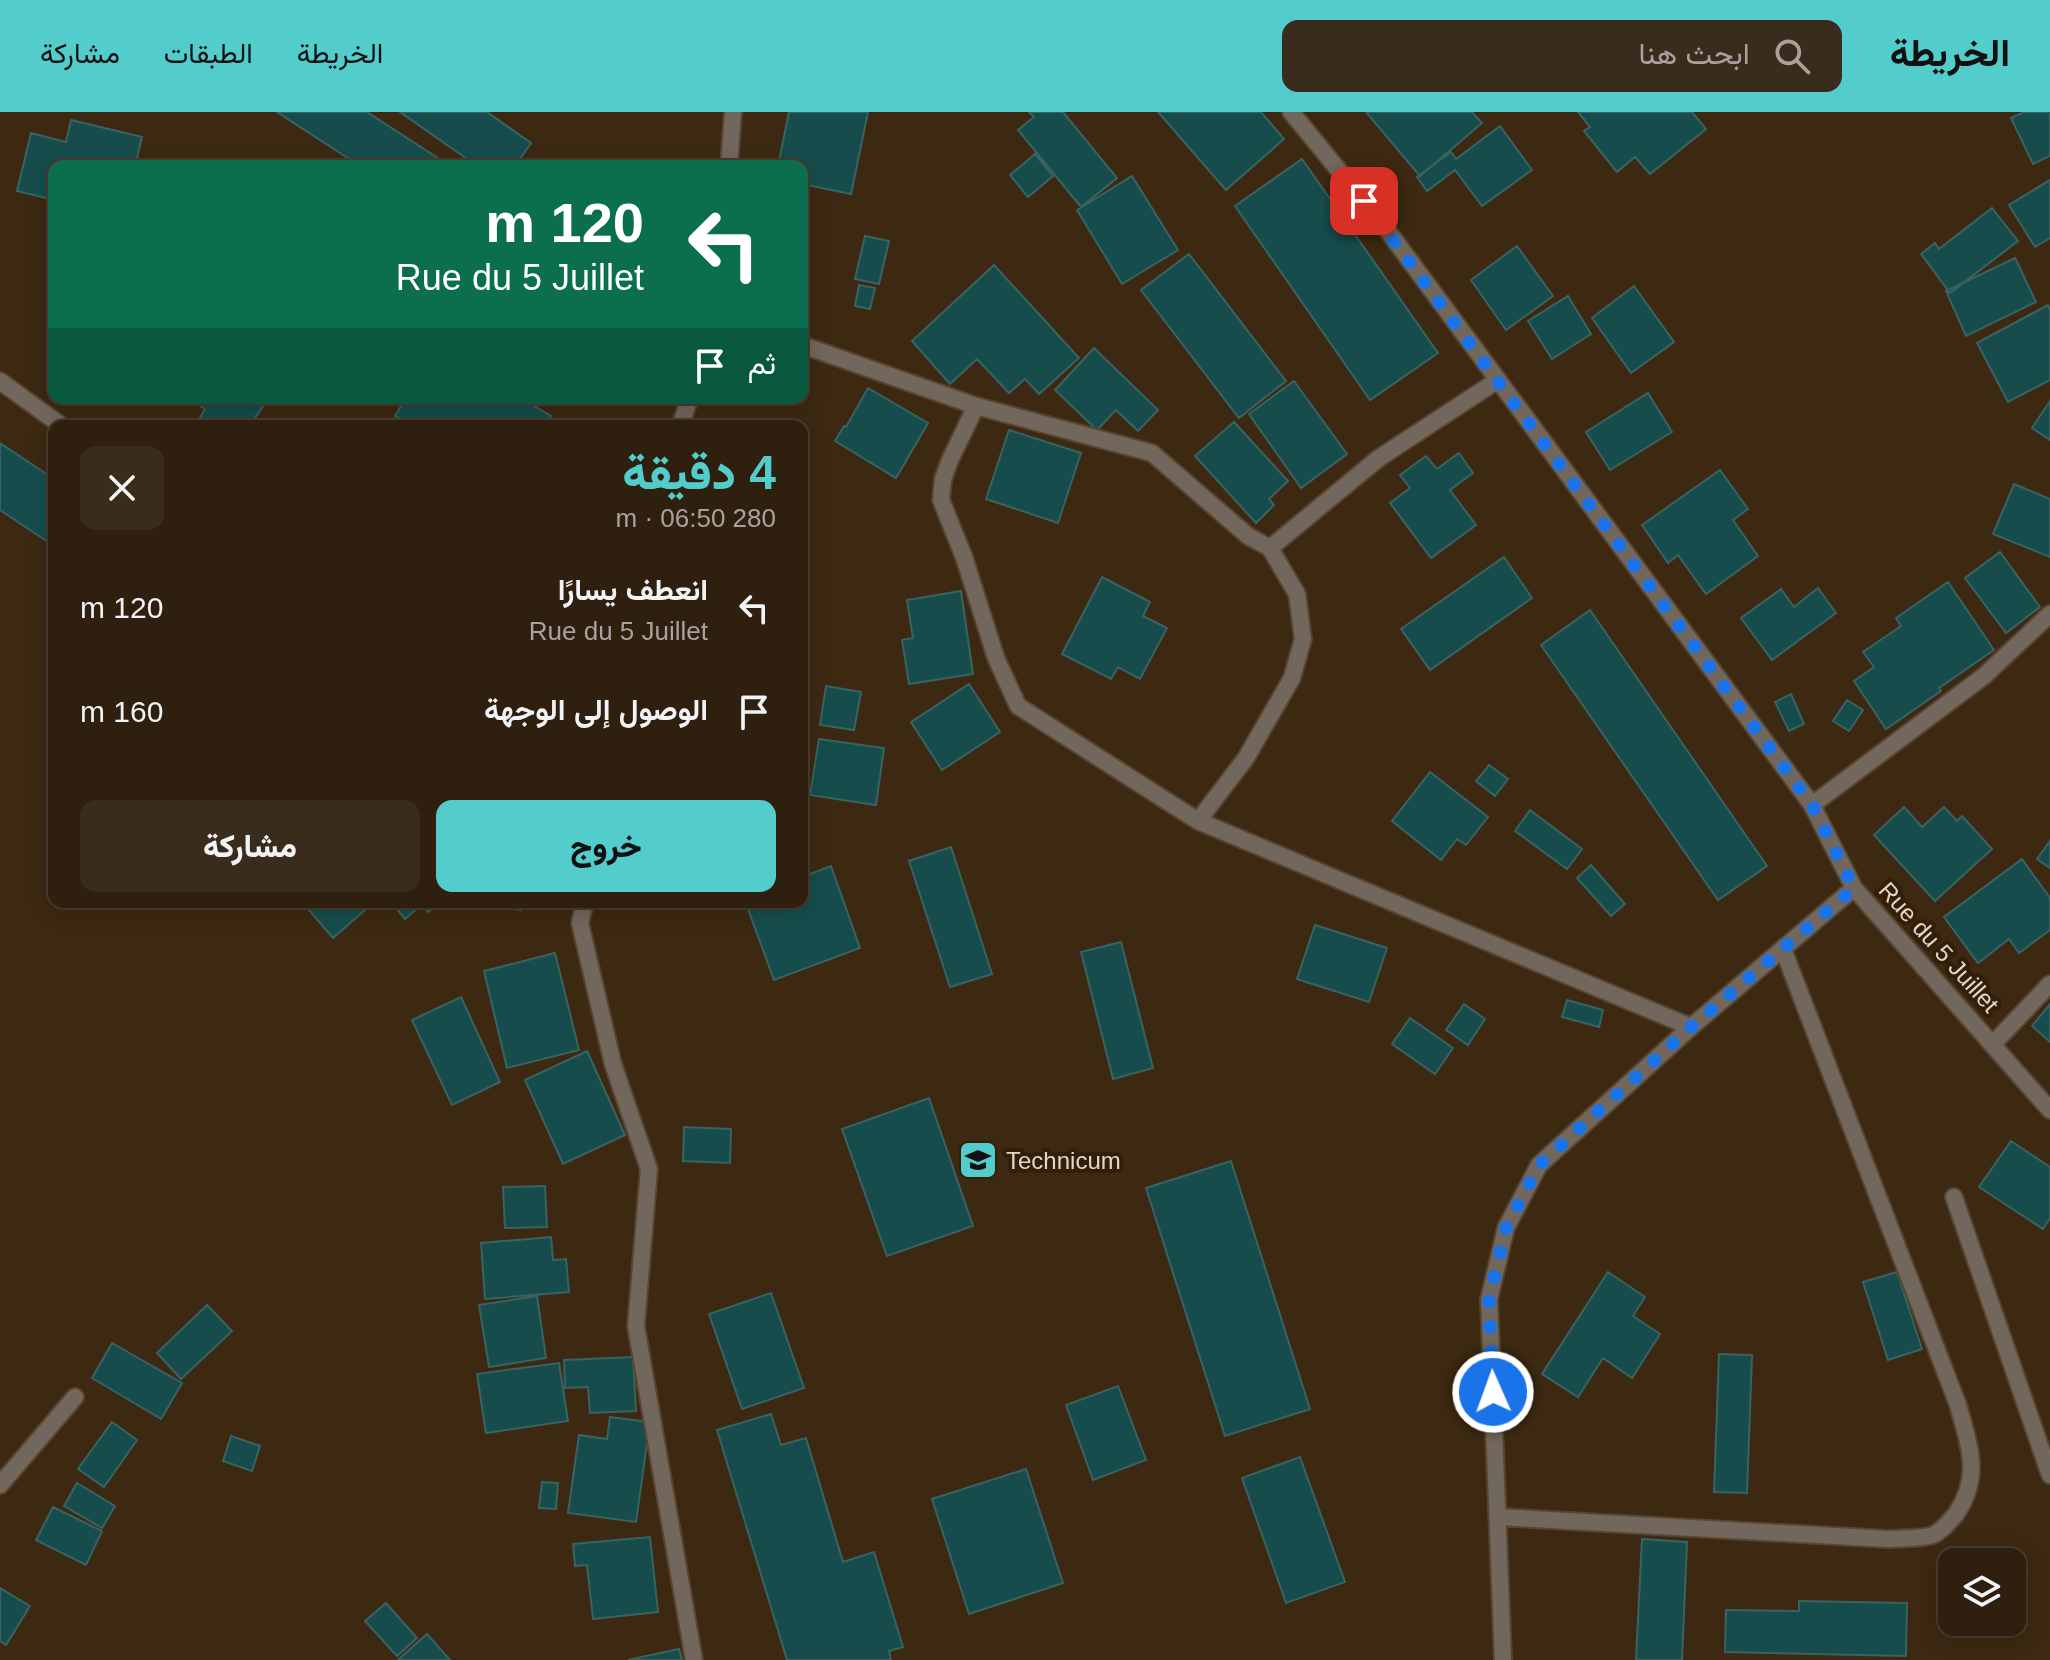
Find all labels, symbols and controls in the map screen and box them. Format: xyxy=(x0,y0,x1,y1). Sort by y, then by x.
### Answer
search box xyxy=(1282,20,1842,92)
text: الخريطة xyxy=(1890,32,2010,74)
icon: search xyxy=(1770,34,1814,78)
text: ابحث هنا xyxy=(1638,37,1750,70)
text: مشاركة xyxy=(40,38,120,69)
text: الطبقات xyxy=(164,38,253,69)
text: الخريطة xyxy=(297,38,383,69)
pin xyxy=(1330,167,1398,235)
icon: arrive xyxy=(1342,179,1386,223)
text: 120 m xyxy=(485,191,644,254)
icon: left xyxy=(672,192,776,296)
text: Rue du 5 Juillet xyxy=(396,257,644,298)
icon: arrive xyxy=(688,344,732,388)
text: ثم xyxy=(748,347,776,380)
button: close xyxy=(80,446,164,530)
text: 4 دقيقة xyxy=(622,446,776,499)
text: 280 m · 06:50 xyxy=(616,503,776,533)
text: انعطف يسارًا xyxy=(558,573,708,606)
icon: left xyxy=(732,586,776,630)
text: 120 m xyxy=(80,591,163,624)
text: Rue du 5 Juillet xyxy=(529,616,708,646)
icon: arrive xyxy=(732,690,776,734)
text: الوصول إلى الوجهة xyxy=(484,693,708,726)
text: 160 m xyxy=(80,695,163,728)
button: مشاركة xyxy=(80,800,420,892)
button: خروج xyxy=(436,800,776,892)
street label: Rue du 5 Juillet xyxy=(1874,876,2005,1018)
school or university icon: Technicum xyxy=(957,1139,999,1181)
place label: Technicum xyxy=(1006,1147,1121,1174)
position arrow xyxy=(1451,1350,1535,1434)
map controls xyxy=(1938,1548,2026,1636)
button: layers xyxy=(1938,1548,2026,1636)

